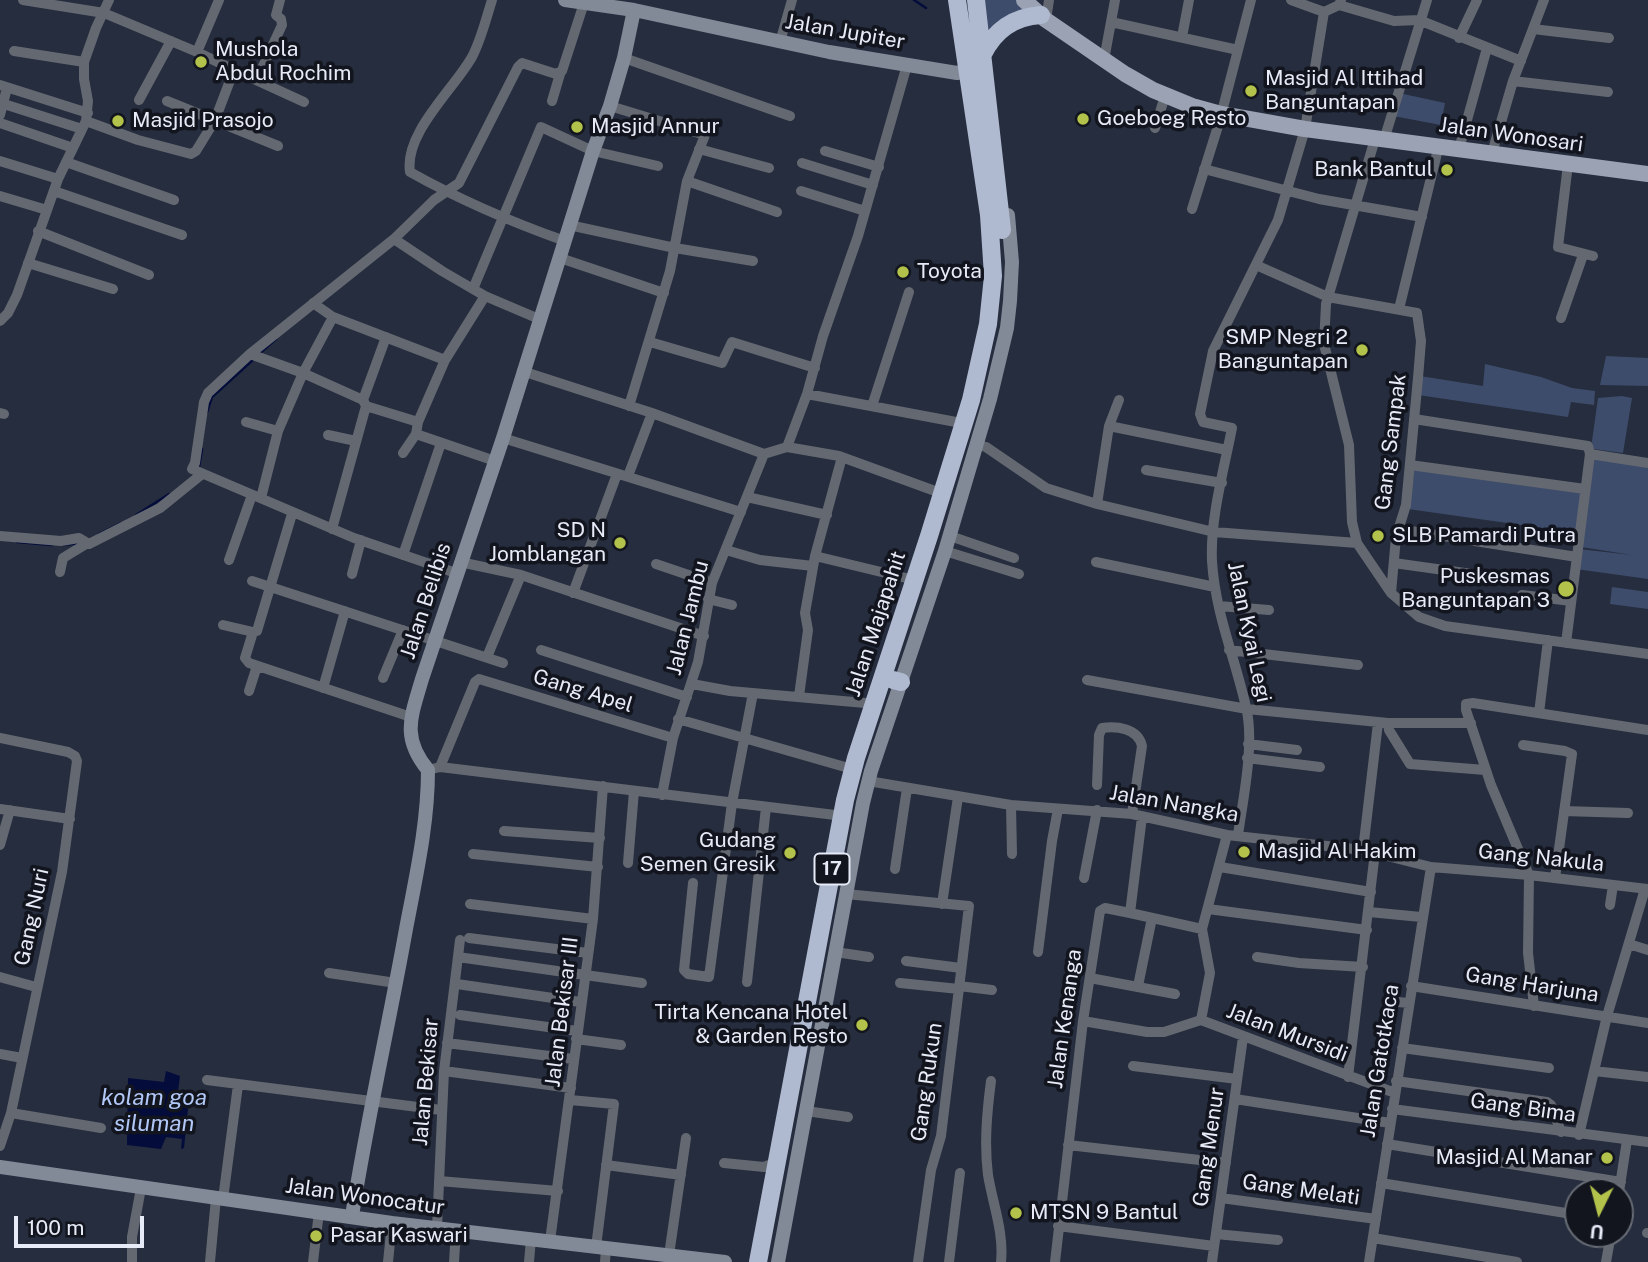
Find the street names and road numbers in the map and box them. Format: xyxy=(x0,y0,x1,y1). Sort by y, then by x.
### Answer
street label: Jalan Jupiter xyxy=(783,9,907,55)
street label: Jalan Wonosari xyxy=(1437,112,1585,158)
street label: Gang Sampak xyxy=(1370,373,1412,511)
street label: Jalan Belibis xyxy=(395,540,457,662)
street label: Jalan Majapahit xyxy=(841,548,911,700)
street label: Jalan Jambu xyxy=(662,558,714,678)
street label: Jalan Kyai Legi xyxy=(1222,559,1276,705)
street label: Gang Apel xyxy=(530,664,636,718)
street label: Jalan Nangka xyxy=(1108,780,1240,828)
street label: Gang Nakula xyxy=(1477,839,1605,877)
road number: 17 xyxy=(814,854,850,884)
street label: Gang Nuri xyxy=(9,866,55,968)
street label: Jalan Bekisar III xyxy=(540,935,584,1089)
street label: Jalan Kenanga xyxy=(1043,948,1087,1090)
street label: Gang Harjuna xyxy=(1464,962,1600,1008)
street label: Jalan Gatotkaca xyxy=(1355,983,1405,1139)
street label: Jalan Mursidi xyxy=(1223,998,1351,1068)
street label: Jalan Bekisar xyxy=(408,1017,444,1147)
street label: Gang Rukun xyxy=(906,1021,948,1143)
street label: Gang Menur xyxy=(1188,1086,1230,1208)
street label: Gang Bima xyxy=(1469,1088,1577,1128)
street label: Gang Melati xyxy=(1241,1169,1361,1211)
street label: Jalan Wonocatur xyxy=(284,1173,446,1221)

